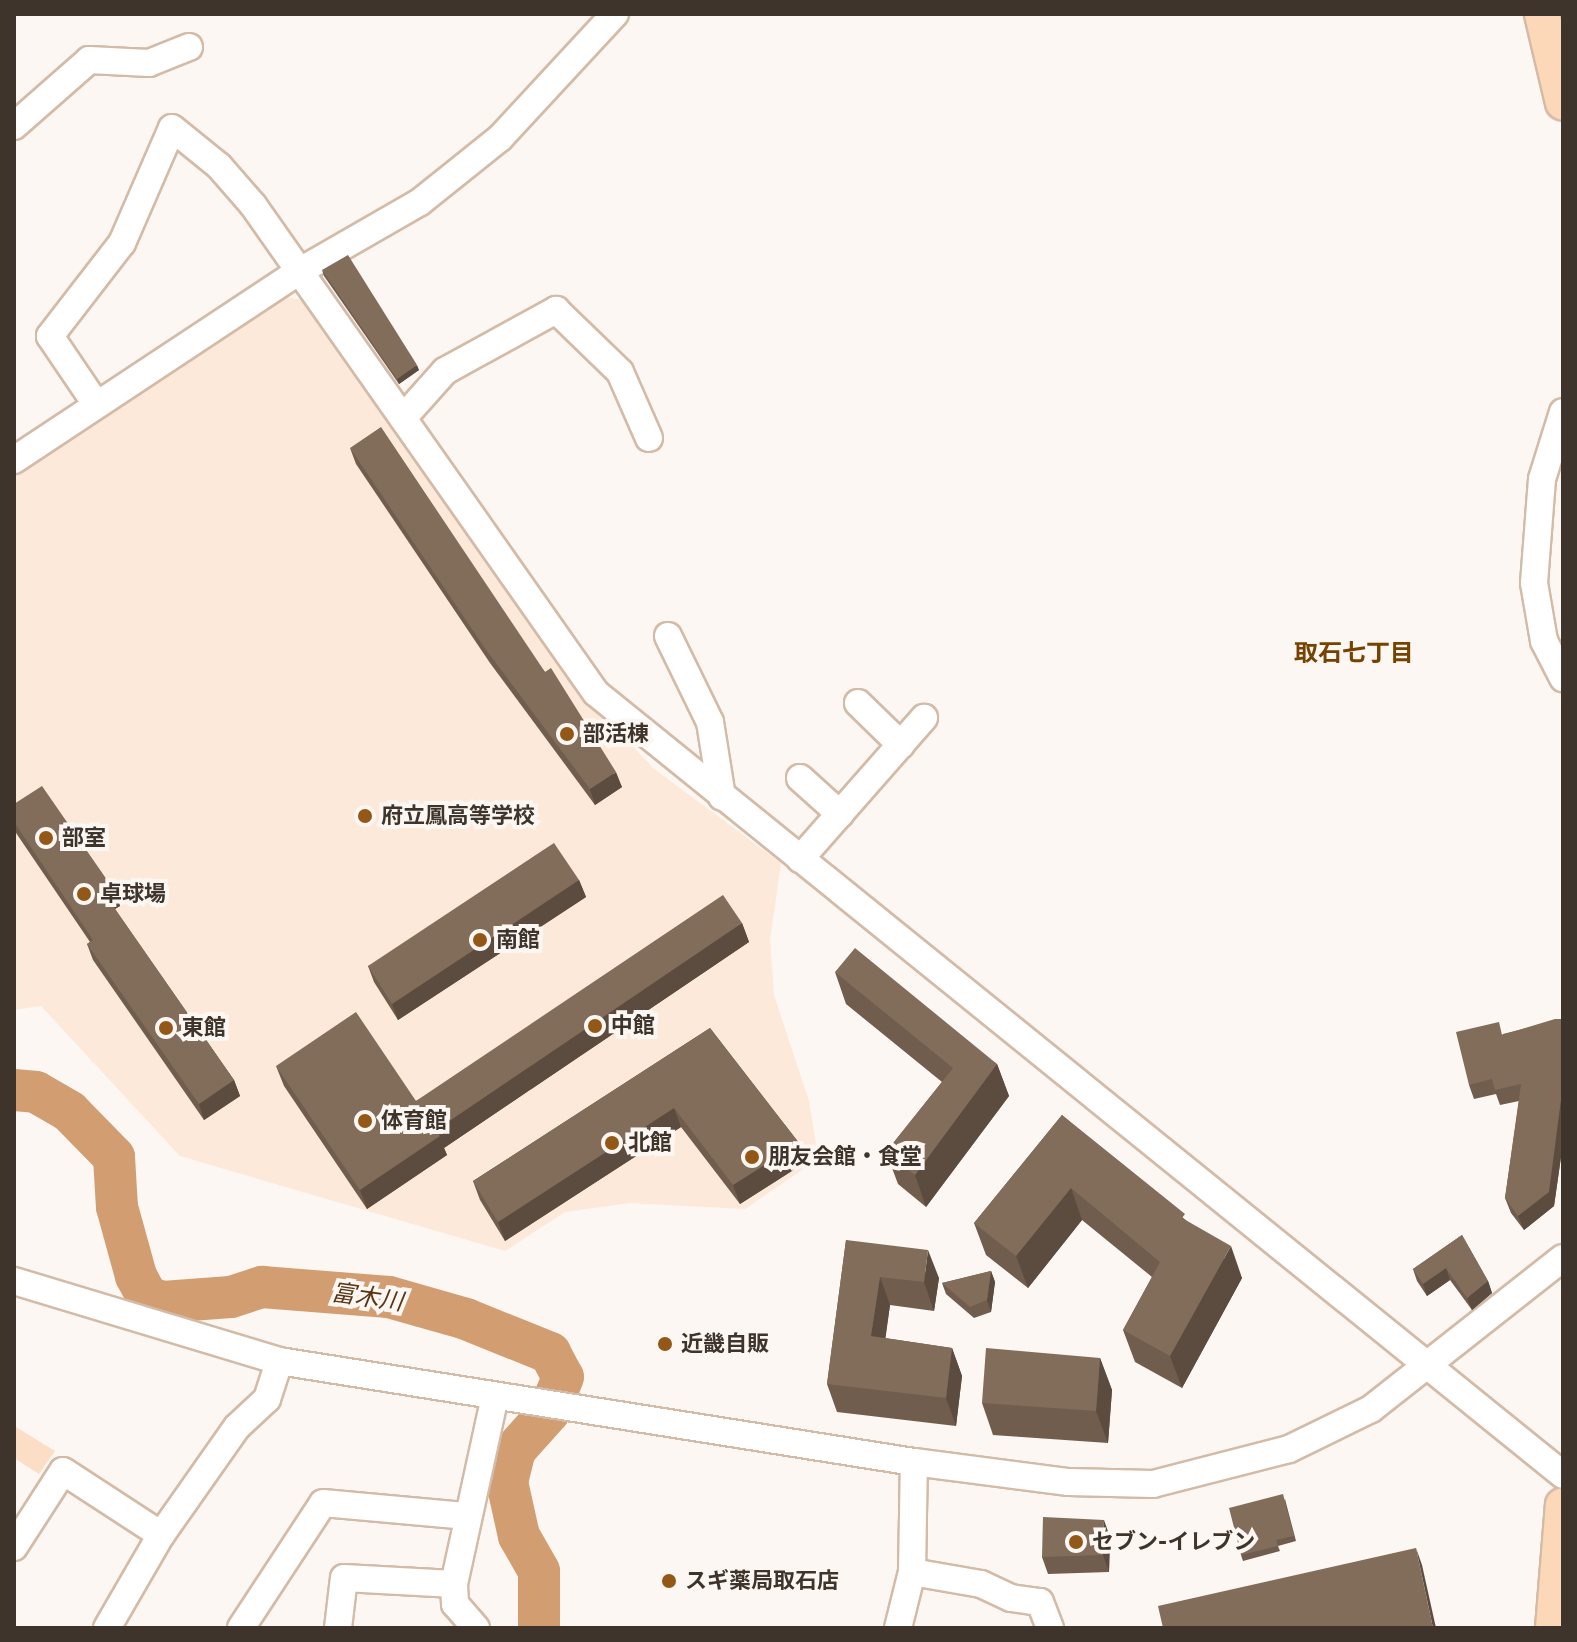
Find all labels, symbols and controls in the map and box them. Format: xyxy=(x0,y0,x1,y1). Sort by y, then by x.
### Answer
district label: 取石七丁目 xyxy=(1294,640,1414,668)
place label: 部活棟 xyxy=(583,721,649,747)
marker: 部活棟 xyxy=(558,725,576,743)
place label: 府立鳳高等学校 xyxy=(381,803,535,829)
marker: 府立鳳高等学校 xyxy=(356,807,374,825)
place label: 部室 xyxy=(62,825,106,851)
marker: 部室 xyxy=(37,829,55,847)
place label: 卓球場 xyxy=(100,881,166,907)
marker: 卓球場 xyxy=(75,885,93,903)
place label: 南館 xyxy=(496,927,540,953)
marker: 南館 xyxy=(471,931,489,949)
place label: 中館 xyxy=(611,1013,655,1039)
place label: 東館 xyxy=(182,1015,226,1041)
marker: 中館 xyxy=(586,1017,604,1035)
marker: 東館 xyxy=(157,1019,175,1037)
place label: 体育館 xyxy=(381,1108,447,1134)
marker: 体育館 xyxy=(356,1112,374,1130)
place label: 北館 xyxy=(628,1130,672,1156)
marker: 北館 xyxy=(603,1134,621,1152)
place label: 朋友会館・食堂 xyxy=(768,1144,922,1170)
marker: 朋友会館・食堂 xyxy=(743,1148,761,1166)
water label: 富木川 xyxy=(329,1279,405,1317)
place label: 近畿自販 xyxy=(681,1331,769,1357)
marker: 近畿自販 xyxy=(656,1335,674,1353)
place label: セブン-イレブン xyxy=(1092,1529,1255,1555)
marker: セブン-イレブン xyxy=(1067,1533,1085,1551)
place label: スギ薬局取石店 xyxy=(685,1568,839,1594)
marker: スギ薬局取石店 xyxy=(660,1572,678,1590)

